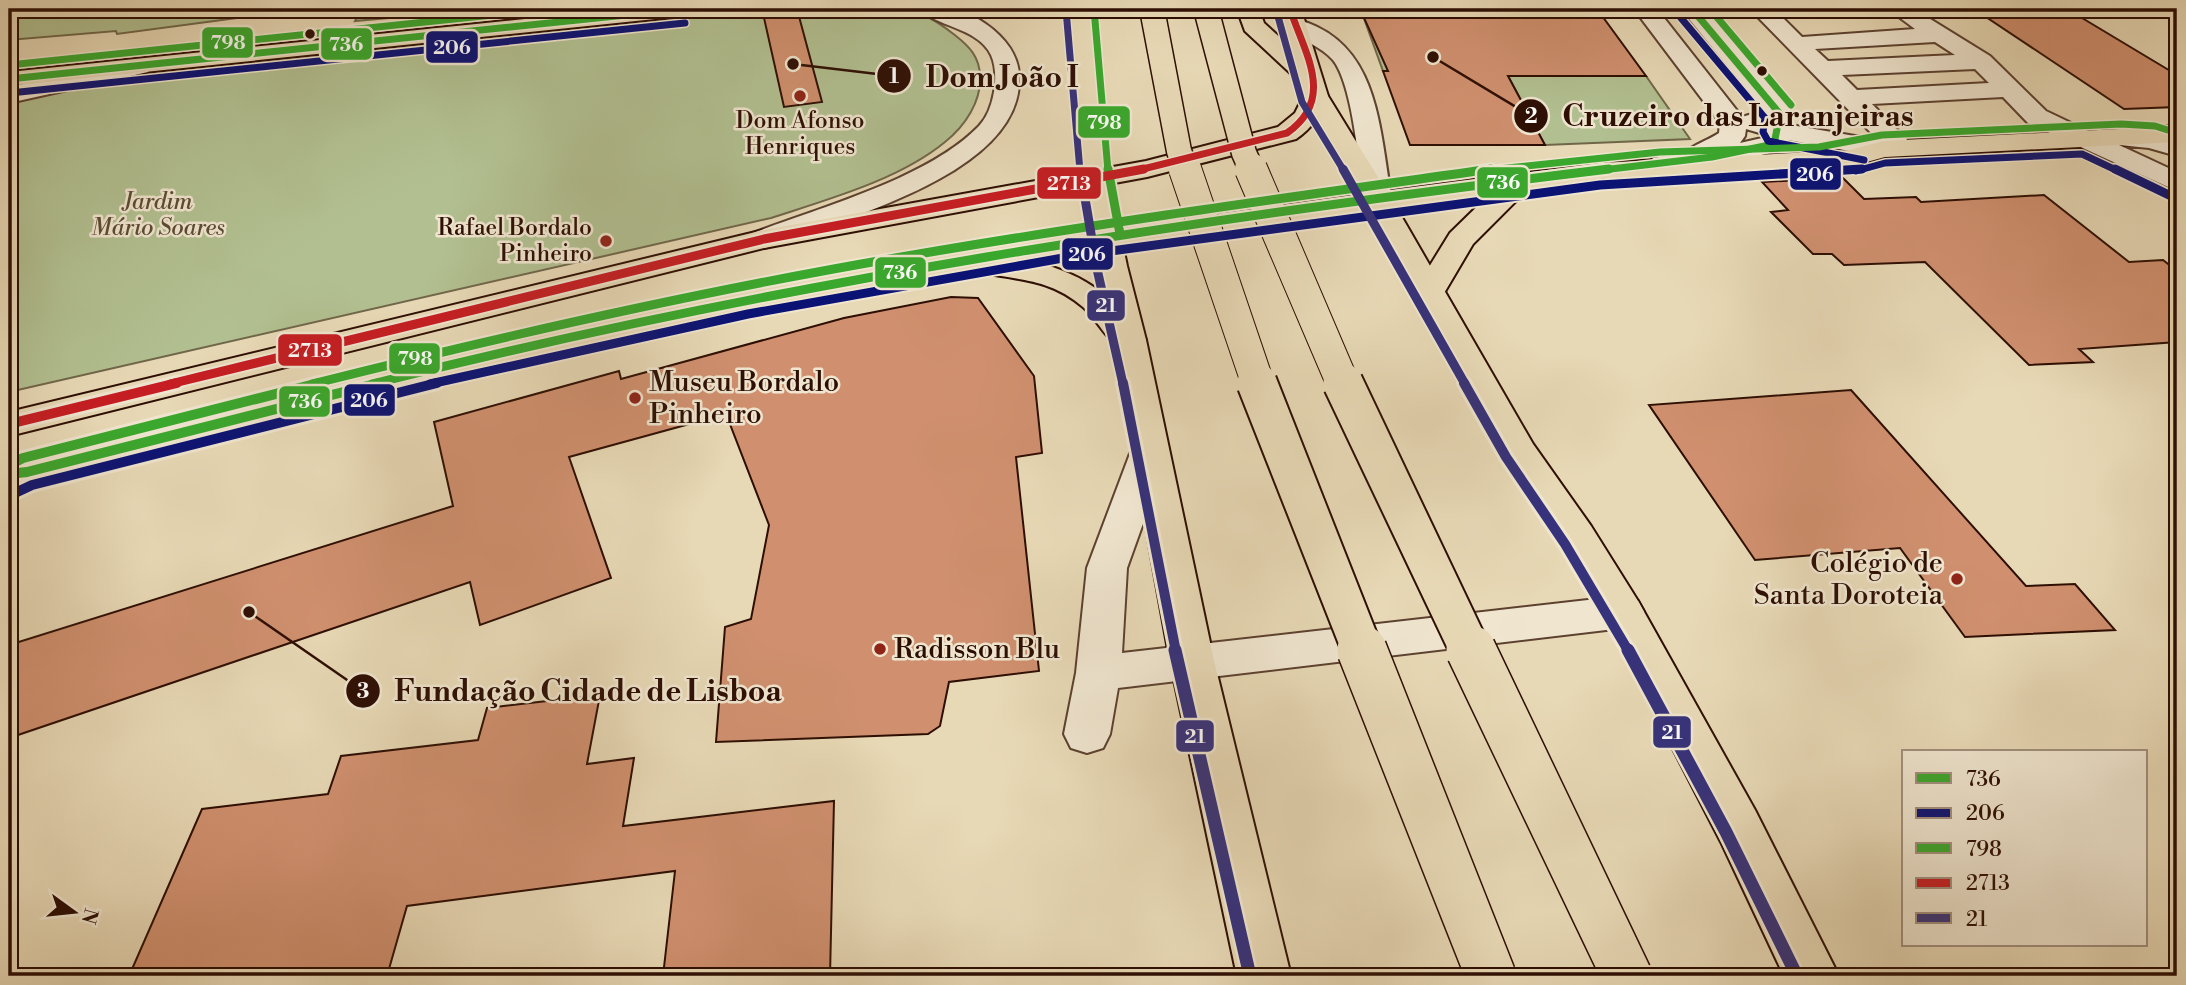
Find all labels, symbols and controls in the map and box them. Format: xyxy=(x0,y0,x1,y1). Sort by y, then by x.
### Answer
line badge: 798 xyxy=(201,26,254,59)
unlabelled marker xyxy=(303,27,317,41)
line badge: 736 xyxy=(320,27,373,61)
line badge: 206 xyxy=(425,30,479,64)
text: 798 xyxy=(211,31,245,55)
text: 736 xyxy=(329,33,363,57)
text: 206 xyxy=(433,36,471,60)
callout: Dom João I xyxy=(876,51,1092,102)
text: Dom João I xyxy=(925,59,1079,97)
text: 1 xyxy=(889,64,899,90)
unlabelled marker xyxy=(1755,64,1769,78)
marker: Dom Afonso Henriques xyxy=(792,88,808,104)
callout: Cruzeiro das Laranjeiras xyxy=(1514,90,1928,141)
text: Cruzeiro das Laranjeiras xyxy=(1562,98,1914,136)
text: 2 xyxy=(1524,104,1538,130)
line badge: 798 xyxy=(1077,105,1131,139)
place label: Dom Afonso Henriques xyxy=(736,107,864,161)
text: 798 xyxy=(1087,111,1121,135)
line badge: 206 xyxy=(1789,157,1842,191)
text: 206 xyxy=(1796,163,1834,187)
line badge: 2713 xyxy=(1036,166,1102,200)
line badge: 736 xyxy=(1476,166,1529,199)
text: 736 xyxy=(1486,171,1520,195)
text: 2713 xyxy=(1047,172,1091,196)
park label: Jardim Mário Soares xyxy=(91,188,225,242)
place label: Rafael Bordalo Pinheiro xyxy=(438,214,592,268)
marker: Rafael Bordalo Pinheiro xyxy=(598,233,614,249)
line badge: 206 xyxy=(1061,237,1114,271)
text: 206 xyxy=(1068,243,1106,267)
line badge: 736 xyxy=(874,256,927,289)
text: 736 xyxy=(883,261,917,285)
line badge: 21 xyxy=(1086,289,1126,322)
text: 21 xyxy=(1095,294,1117,318)
line badge: 2713 xyxy=(277,333,343,367)
text: 2713 xyxy=(288,339,332,363)
line badge: 798 xyxy=(388,342,441,375)
text: 798 xyxy=(398,347,432,371)
place label: Museu Bordalo Pinheiro xyxy=(649,365,839,432)
line badge: 206 xyxy=(343,383,396,417)
line badge: 736 xyxy=(278,385,331,418)
text: 206 xyxy=(350,389,388,413)
text: 736 xyxy=(288,390,322,414)
marker: Museu Bordalo Pinheiro xyxy=(627,390,643,406)
place label: Colégio de Santa Doroteia xyxy=(1754,546,1944,613)
marker: Colégio de Santa Doroteia xyxy=(1949,571,1965,587)
place label: Radisson Blu xyxy=(894,632,1060,667)
marker: Radisson Blu xyxy=(872,641,888,657)
callout: Fundação Cidade de Lisboa xyxy=(345,665,796,716)
text: Fundação Cidade de Lisboa xyxy=(394,673,783,711)
text: 3 xyxy=(357,679,369,705)
line badge: 21 xyxy=(1652,715,1692,749)
line badge: 21 xyxy=(1175,719,1215,753)
text: 21 xyxy=(1661,721,1683,745)
text: 21 xyxy=(1184,725,1206,749)
legend xyxy=(1902,750,2148,946)
text: 736 xyxy=(1966,767,2001,793)
text: 206 xyxy=(1966,801,2005,827)
text: 798 xyxy=(1966,837,2002,863)
text: 2713 xyxy=(1966,871,2010,897)
north arrow xyxy=(38,876,108,946)
text: N xyxy=(76,906,103,927)
text: 21 xyxy=(1966,907,1987,933)

